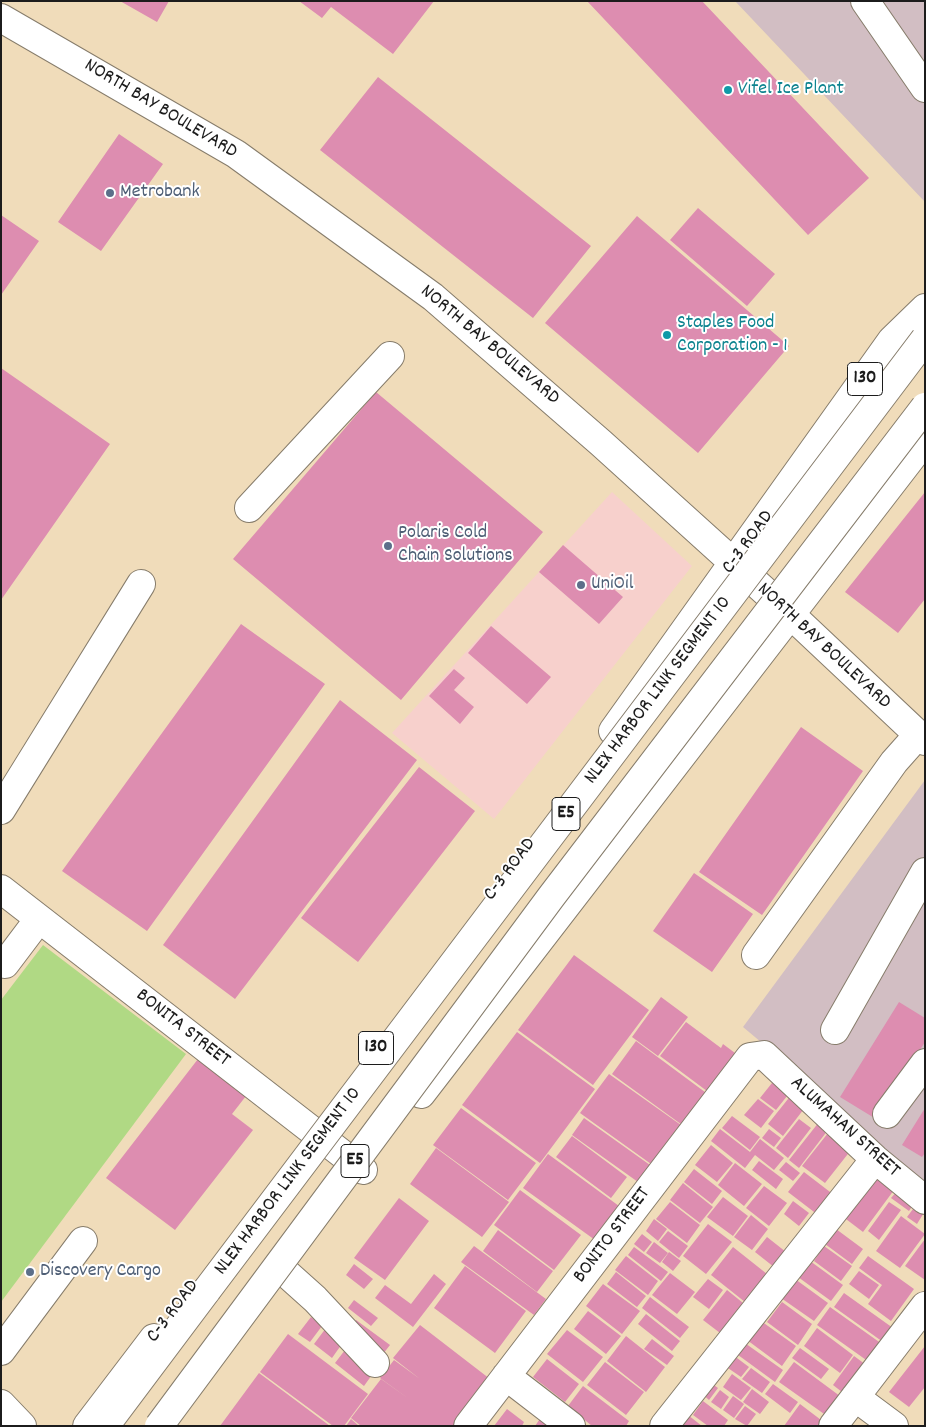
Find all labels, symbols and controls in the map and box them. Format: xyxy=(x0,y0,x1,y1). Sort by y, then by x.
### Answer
street label: NORTH BAY BOULEVARD xyxy=(79,55,241,165)
place label: Vifel Ice Plant xyxy=(738,78,844,102)
marker: Vifel Ice Plant xyxy=(722,84,734,96)
place label: Metrobank xyxy=(120,181,200,205)
marker: Metrobank xyxy=(104,187,116,199)
street label: NORTH BAY BOULEVARD xyxy=(414,281,564,411)
place label: Staples Food Corporation - 1 xyxy=(677,312,788,359)
marker: Staples Food Corporation - 1 xyxy=(661,329,673,341)
road number: 130 xyxy=(848,362,882,396)
street label: C-3 ROAD xyxy=(718,507,780,579)
place label: Polaris Cold Chain Solutions xyxy=(398,522,513,569)
marker: Polaris Cold Chain Solutions xyxy=(382,540,394,552)
place label: UniOil xyxy=(591,573,633,597)
marker: UniOil xyxy=(575,579,587,591)
street label: NORTH BAY BOULEVARD xyxy=(751,579,895,715)
street label: NLEX HARBOR LINK SEGMENT 10 xyxy=(580,592,738,790)
road number: E5 xyxy=(552,798,580,831)
street label: C-3 ROAD xyxy=(480,834,542,906)
street label: BONITA STREET xyxy=(130,985,234,1073)
road number: 130 xyxy=(358,1032,394,1064)
street label: ALUMAHAN STREET xyxy=(784,1072,904,1184)
street label: NLEX HARBOR LINK SEGMENT 10 xyxy=(210,1083,368,1281)
road number: E5 xyxy=(341,1144,369,1178)
street label: BONITO STREET xyxy=(569,1183,657,1289)
place label: Discovery Cargo xyxy=(40,1260,161,1284)
marker: Discovery Cargo xyxy=(24,1266,36,1278)
street label: C-3 ROAD xyxy=(143,1276,205,1348)

